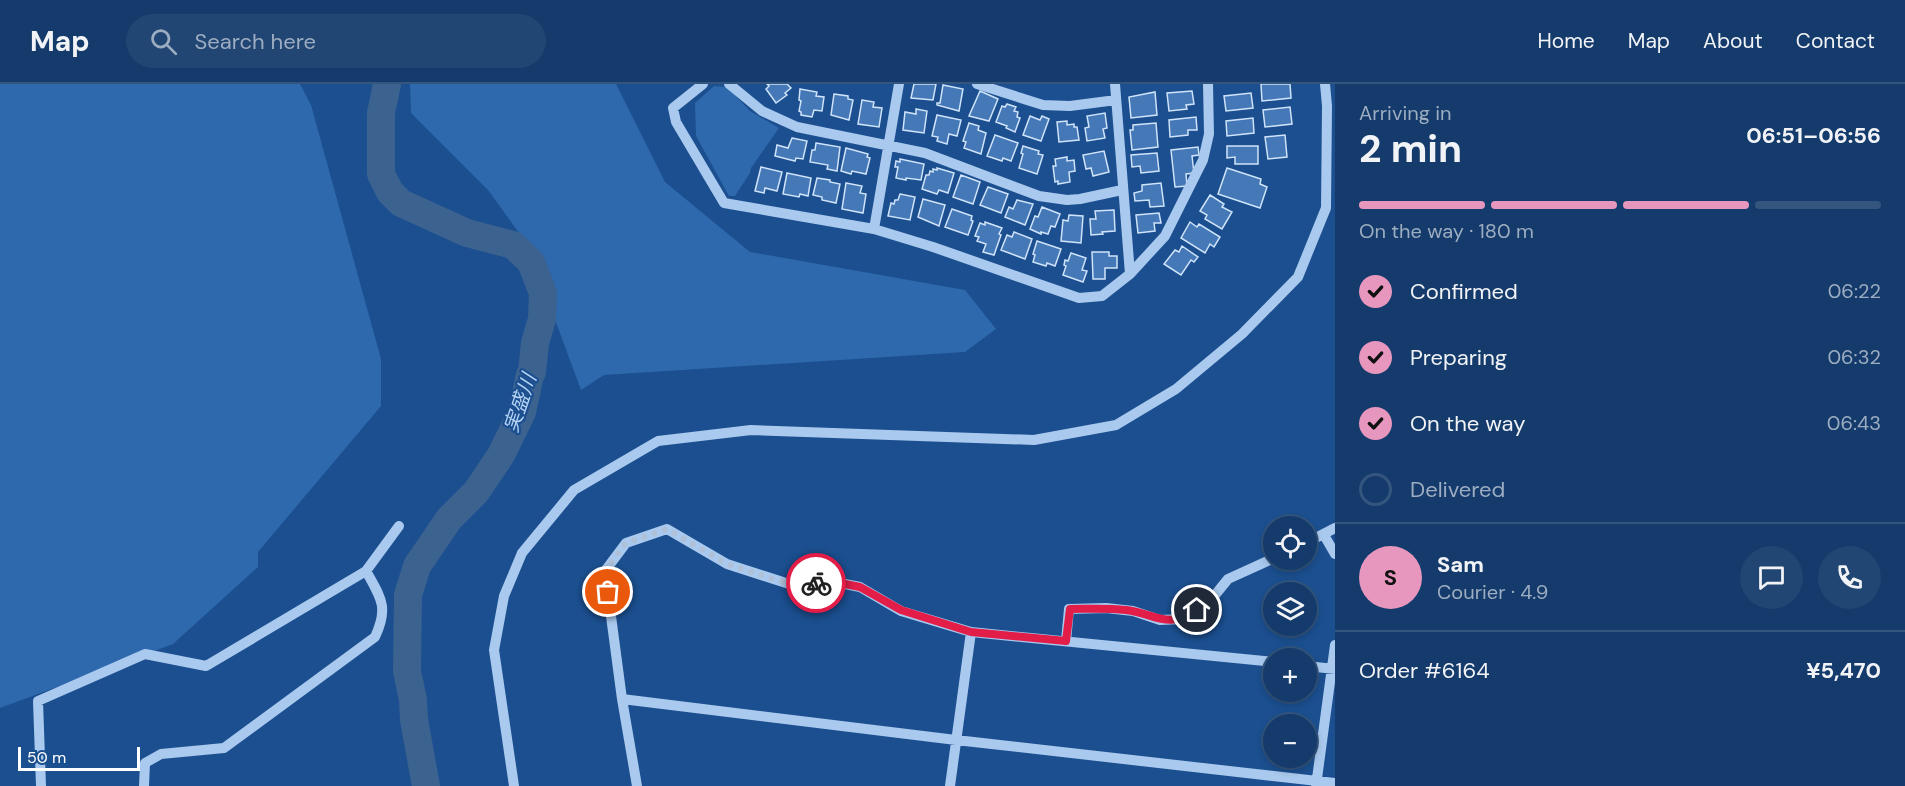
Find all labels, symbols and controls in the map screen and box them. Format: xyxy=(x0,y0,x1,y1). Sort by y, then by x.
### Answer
search box xyxy=(126,14,546,68)
text: Map xyxy=(30,23,90,60)
icon: search xyxy=(147,25,180,58)
text: Search here xyxy=(195,27,316,56)
text: Home xyxy=(1537,27,1595,55)
text: Map xyxy=(1628,27,1670,55)
text: About xyxy=(1703,27,1763,55)
text: Contact xyxy=(1796,27,1875,55)
text: Arriving in xyxy=(1359,100,1451,126)
text: 06:51–06:56 xyxy=(1746,121,1881,150)
text: 2 min xyxy=(1359,123,1462,174)
text: On the way · 180 m xyxy=(1359,218,1534,244)
icon: check xyxy=(1359,275,1392,308)
text: Confirmed xyxy=(1410,277,1518,306)
text: 06:22 xyxy=(1828,278,1881,304)
icon: check xyxy=(1359,341,1392,374)
text: Preparing xyxy=(1410,343,1507,372)
text: 06:32 xyxy=(1827,344,1881,370)
water label: 実盛川 xyxy=(498,369,543,436)
icon: check xyxy=(1359,407,1392,440)
text: On the way xyxy=(1410,409,1525,438)
text: 06:43 xyxy=(1827,410,1881,436)
text: Delivered xyxy=(1410,475,1505,504)
map controls xyxy=(1263,516,1317,768)
button: locate xyxy=(1263,516,1317,570)
button: chat xyxy=(1740,546,1803,609)
button: phone xyxy=(1818,546,1881,609)
text: Sam xyxy=(1437,550,1484,579)
courier xyxy=(786,553,846,613)
text: S xyxy=(1384,563,1397,592)
pin xyxy=(582,566,633,617)
icon: bike xyxy=(800,567,833,600)
icon: bag xyxy=(591,575,624,608)
text: Courier · 4.9 xyxy=(1437,579,1548,605)
button: layers xyxy=(1263,582,1317,636)
pin xyxy=(1171,584,1222,635)
icon: home xyxy=(1180,593,1213,626)
button: + xyxy=(1263,648,1317,702)
text: Order #6164 xyxy=(1359,656,1490,685)
text: ¥5,470 xyxy=(1806,656,1881,685)
button: − xyxy=(1263,714,1317,768)
scale bar xyxy=(18,744,140,772)
text: 50 m xyxy=(27,747,66,768)

